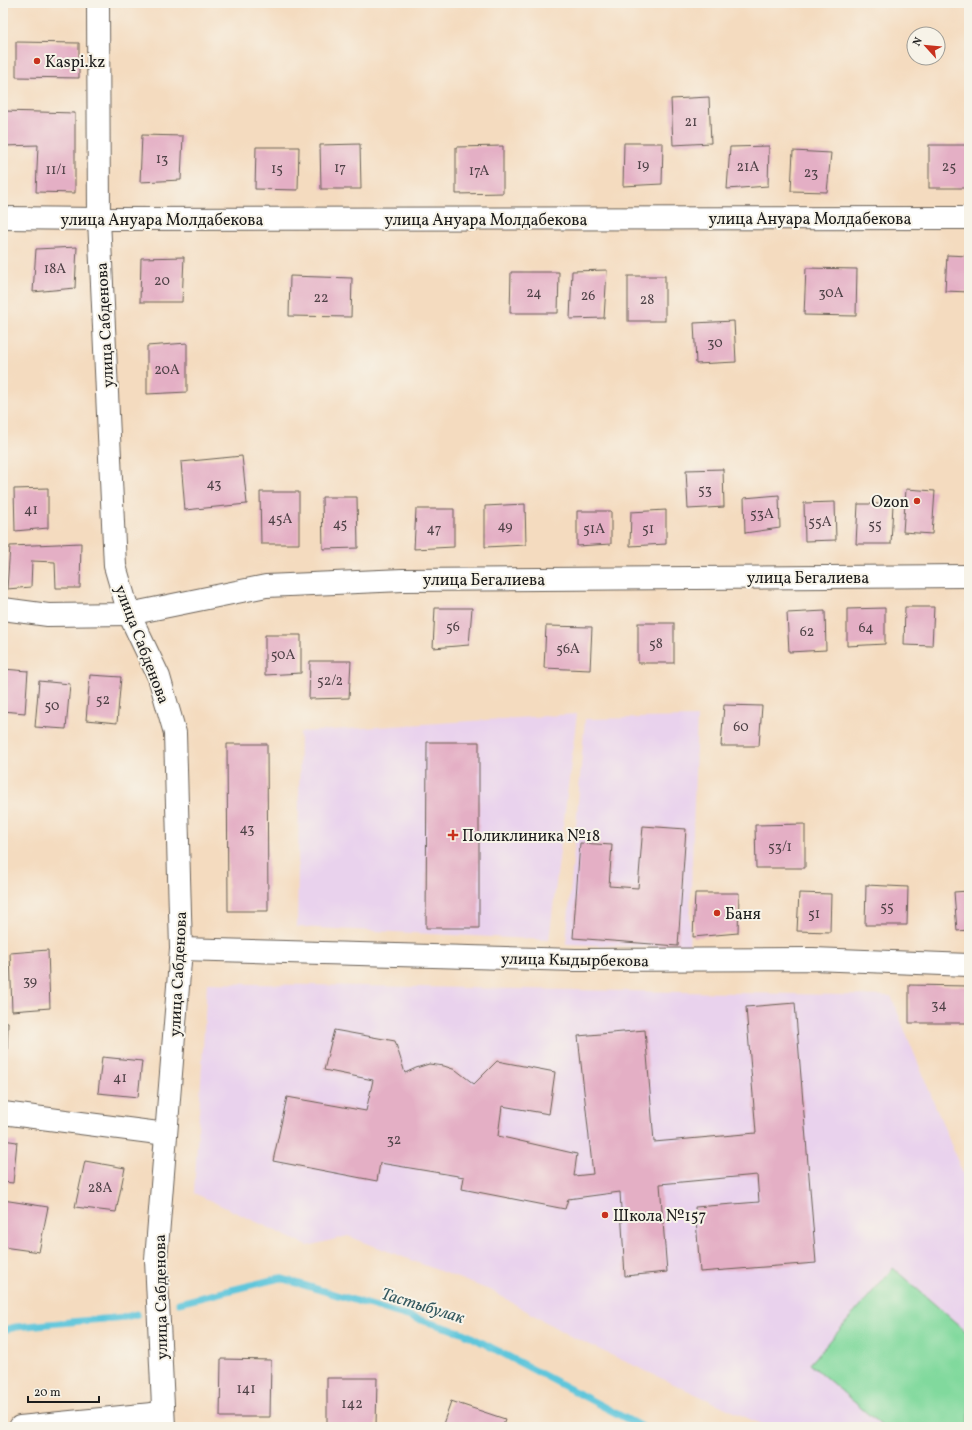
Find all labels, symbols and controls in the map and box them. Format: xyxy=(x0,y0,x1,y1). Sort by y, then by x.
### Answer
north arrow xyxy=(906,26,946,66)
text: N xyxy=(910,35,927,49)
place label: Kaspi.kz xyxy=(45,52,105,74)
marker: Kaspi.kz xyxy=(32,56,42,66)
house number: 21 xyxy=(685,113,697,132)
house number: 13 xyxy=(156,150,168,169)
house number: 19 xyxy=(637,156,649,175)
house number: 21А xyxy=(737,158,760,177)
house number: 25 xyxy=(942,158,956,177)
house number: 17 xyxy=(334,159,346,178)
house number: 15 xyxy=(271,160,283,179)
house number: 11/1 xyxy=(46,161,67,180)
house number: 17А xyxy=(469,162,489,181)
house number: 23 xyxy=(804,164,818,183)
street label: улица Ануара Молдабекова xyxy=(709,209,911,231)
street label: улица Ануара Молдабекова xyxy=(61,210,263,232)
street label: улица Ануара Молдабекова xyxy=(385,210,587,232)
house number: 18А xyxy=(44,260,66,279)
street label: улица Сабденова xyxy=(92,262,120,388)
house number: 20 xyxy=(154,272,170,291)
house number: 24 xyxy=(526,284,542,303)
house number: 30А xyxy=(818,284,844,303)
house number: 26 xyxy=(581,287,595,306)
house number: 22 xyxy=(313,289,329,308)
house number: 28 xyxy=(640,291,654,310)
house number: 30 xyxy=(707,334,723,353)
house number: 20А xyxy=(154,361,180,380)
house number: 43 xyxy=(207,475,221,494)
house number: 53 xyxy=(698,481,712,500)
place label: Ozon xyxy=(871,492,909,514)
marker: Ozon xyxy=(912,496,922,506)
house number: 41 xyxy=(24,501,38,520)
house number: 53А xyxy=(750,505,774,524)
house number: 45А xyxy=(268,510,292,529)
house number: 55А xyxy=(808,513,832,532)
house number: 45 xyxy=(333,515,347,534)
house number: 55 xyxy=(868,516,882,535)
house number: 49 xyxy=(497,517,513,536)
house number: 47 xyxy=(426,520,442,539)
house number: 51А xyxy=(583,520,605,539)
house number: 51 xyxy=(642,520,654,539)
street label: улица Бегалиева xyxy=(747,568,869,590)
street label: улица Бегалиева xyxy=(423,570,545,592)
street label: улица Сабденова xyxy=(108,582,174,707)
house number: 56 xyxy=(446,618,460,637)
house number: 64 xyxy=(858,619,874,638)
house number: 62 xyxy=(800,623,814,642)
house number: 58 xyxy=(649,635,663,654)
house number: 56А xyxy=(556,640,580,659)
house number: 50А xyxy=(271,646,296,665)
house number: 52/2 xyxy=(317,672,343,691)
house number: 52 xyxy=(96,691,110,710)
house number: 50 xyxy=(45,697,59,716)
house number: 60 xyxy=(733,718,749,737)
house number: 43 xyxy=(240,820,254,839)
place label: Поликлиника №18 xyxy=(462,826,600,848)
marker: Поликлиника №18 xyxy=(447,829,459,841)
house number: 53/1 xyxy=(768,838,792,857)
house number: 55 xyxy=(880,898,894,917)
place label: Баня xyxy=(725,904,761,926)
house number: 51 xyxy=(808,905,820,924)
marker: Баня xyxy=(712,908,722,918)
street label: улица Сабденова xyxy=(165,911,193,1037)
street label: улица Кыдырбекова xyxy=(501,949,649,973)
house number: 39 xyxy=(23,972,37,991)
house number: 34 xyxy=(931,996,947,1015)
house number: 41 xyxy=(113,1069,127,1088)
house number: 32 xyxy=(387,1131,401,1150)
house number: 28А xyxy=(88,1179,112,1198)
place label: Школа №157 xyxy=(613,1206,706,1228)
marker: Школа №157 xyxy=(600,1210,610,1220)
street label: улица Сабденова xyxy=(150,1234,174,1360)
water label: Тастыбулак xyxy=(378,1283,468,1330)
scale bar xyxy=(28,1378,99,1404)
house number: 141 xyxy=(236,1380,256,1399)
text: 20 m xyxy=(34,1385,61,1401)
house number: 142 xyxy=(341,1395,363,1414)

